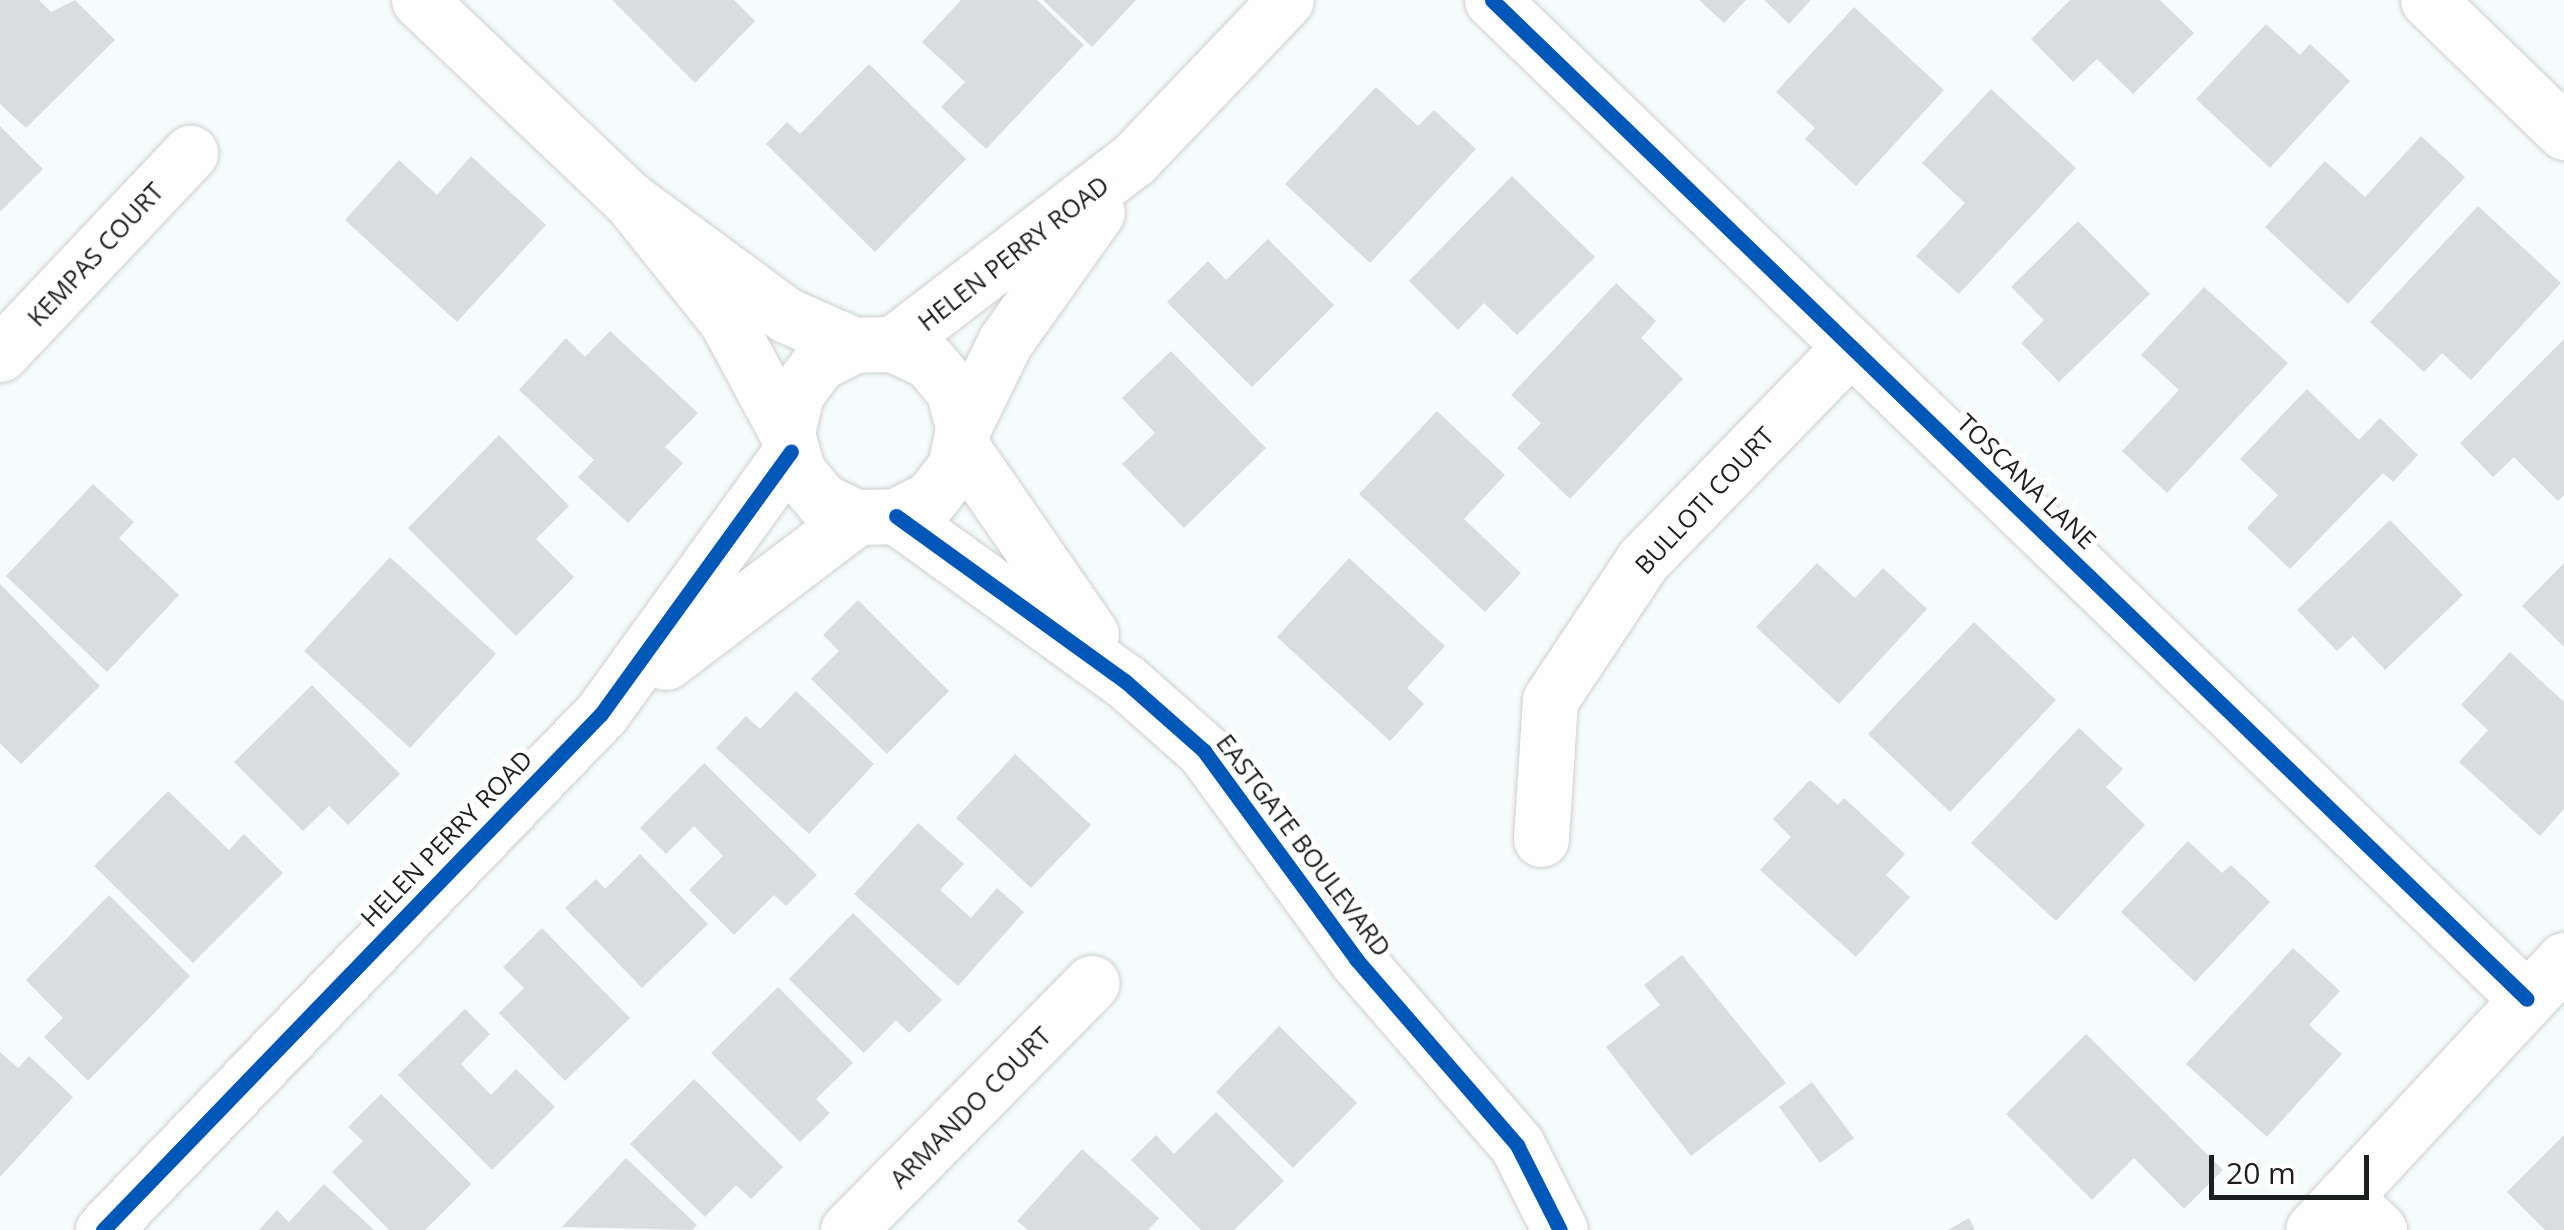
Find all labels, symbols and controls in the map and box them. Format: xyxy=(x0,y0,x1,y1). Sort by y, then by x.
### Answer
street label: HELEN PERRY ROAD xyxy=(912,169,1114,337)
street label: KEMPAS COURT xyxy=(21,176,169,332)
street label: TOSCANA LANE xyxy=(1951,407,2103,555)
street label: BULLOTI COURT xyxy=(1628,420,1780,580)
street label: EASTGATE BOULEVARD xyxy=(1211,728,1397,962)
street label: HELEN PERRY ROAD xyxy=(354,744,538,932)
street label: ARMANDO COURT xyxy=(883,1020,1057,1194)
scale bar xyxy=(2214,1135,2374,1197)
text: 20 m xyxy=(2226,1152,2296,1193)

